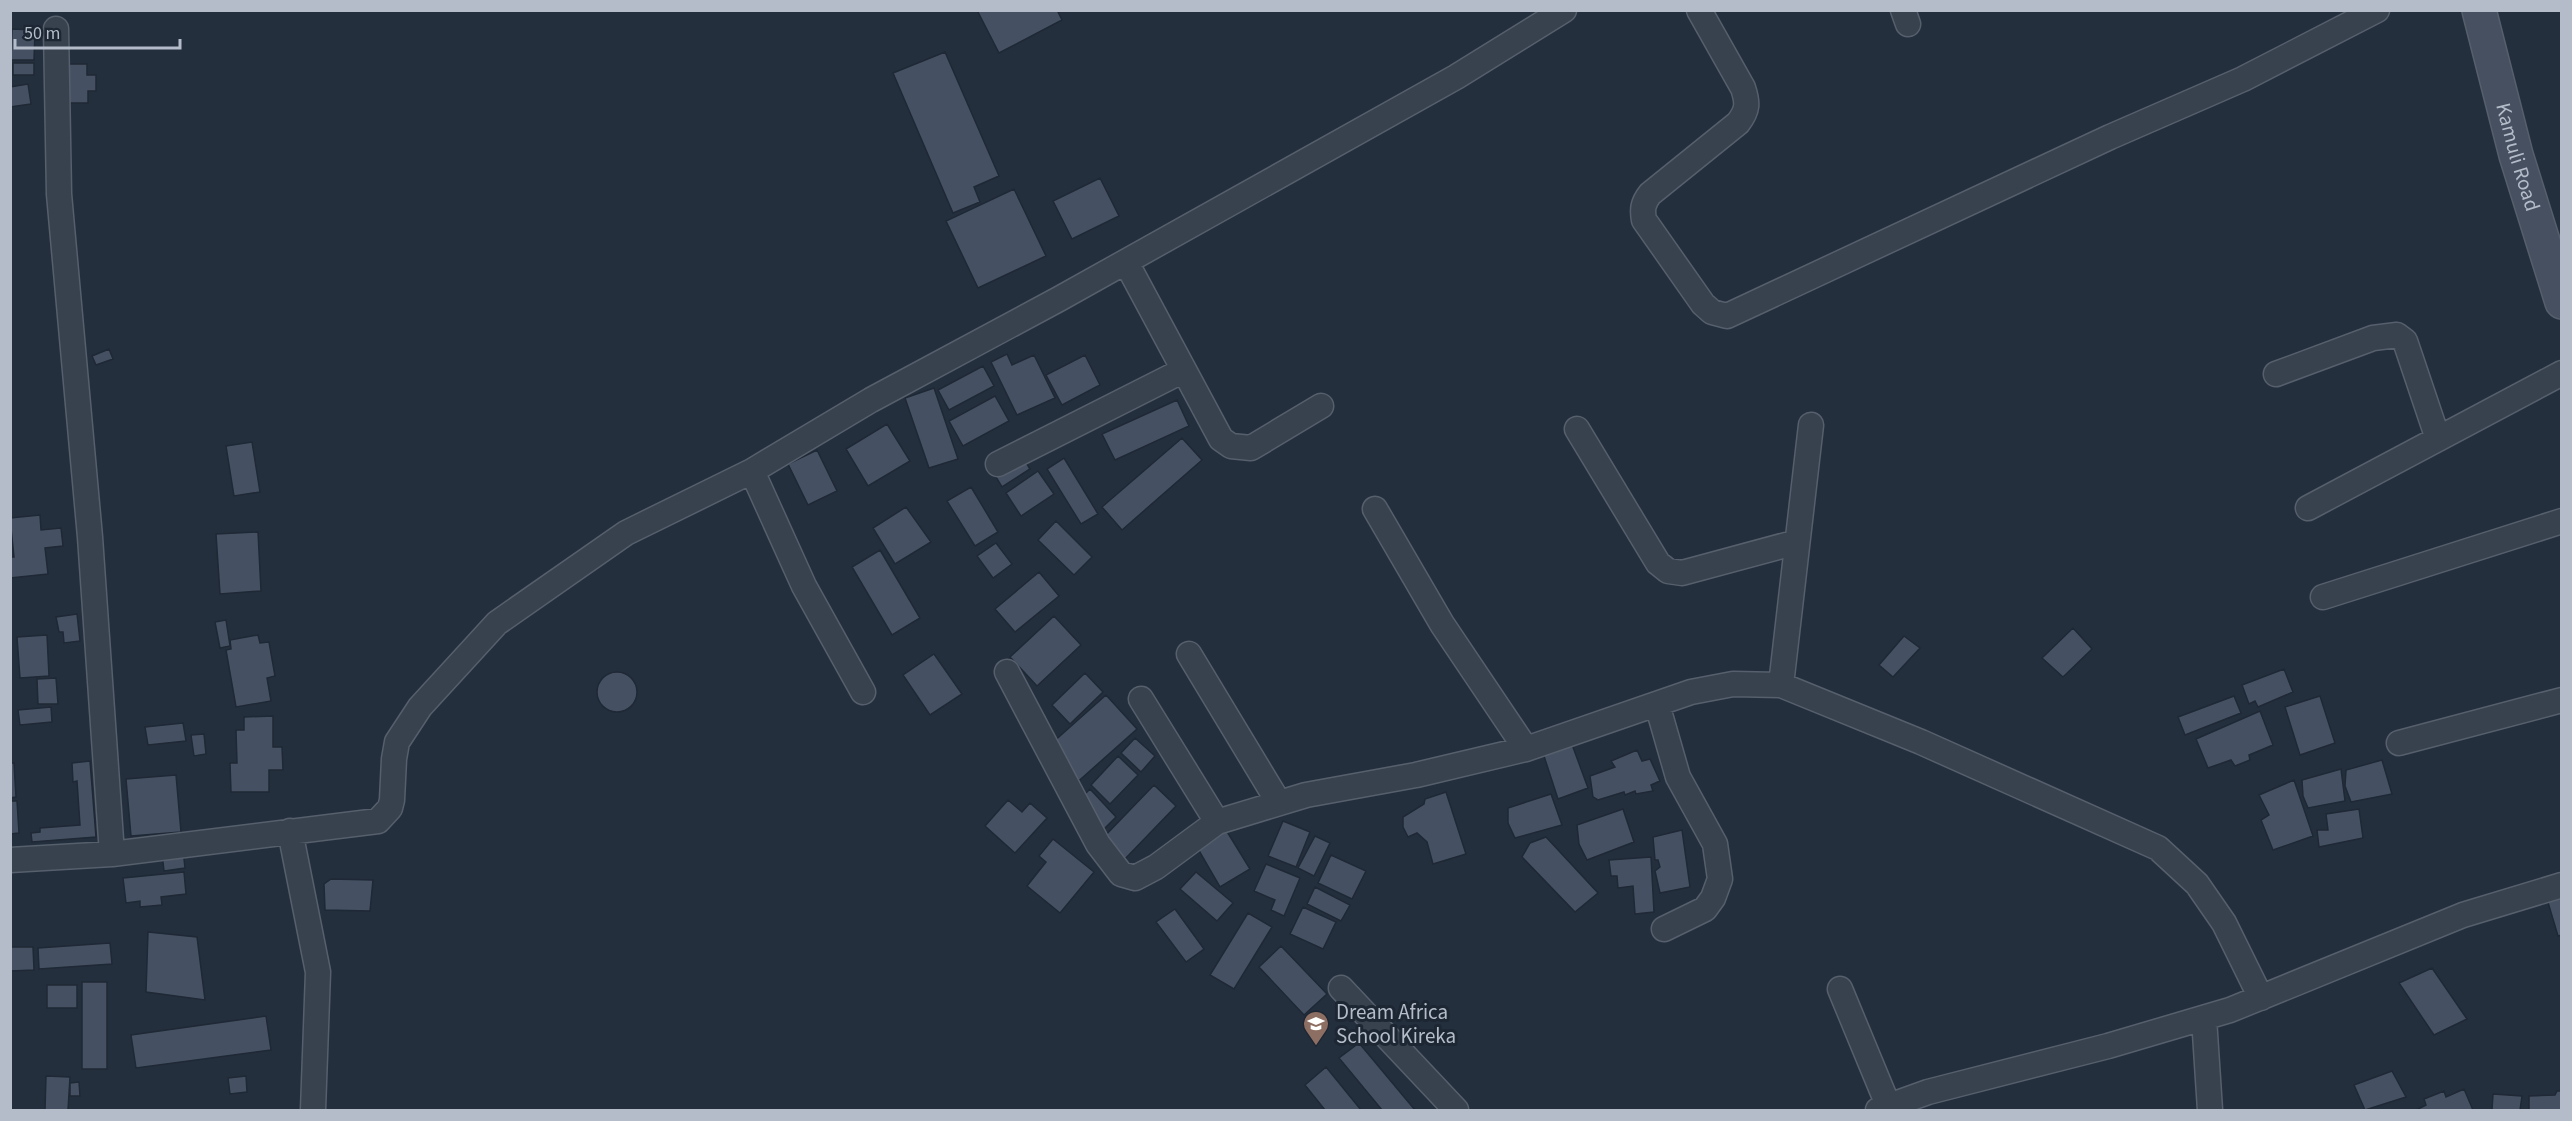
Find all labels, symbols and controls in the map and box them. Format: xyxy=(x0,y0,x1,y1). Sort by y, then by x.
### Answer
scale bar xyxy=(15,12,180,50)
text: 50 m xyxy=(24,21,60,46)
street label: Kamuli Road xyxy=(2488,100,2548,215)
place label: Dream Africa School Kireka xyxy=(1336,997,1456,1051)
school or university icon: Dream Africa School Kireka xyxy=(1301,1009,1331,1047)

